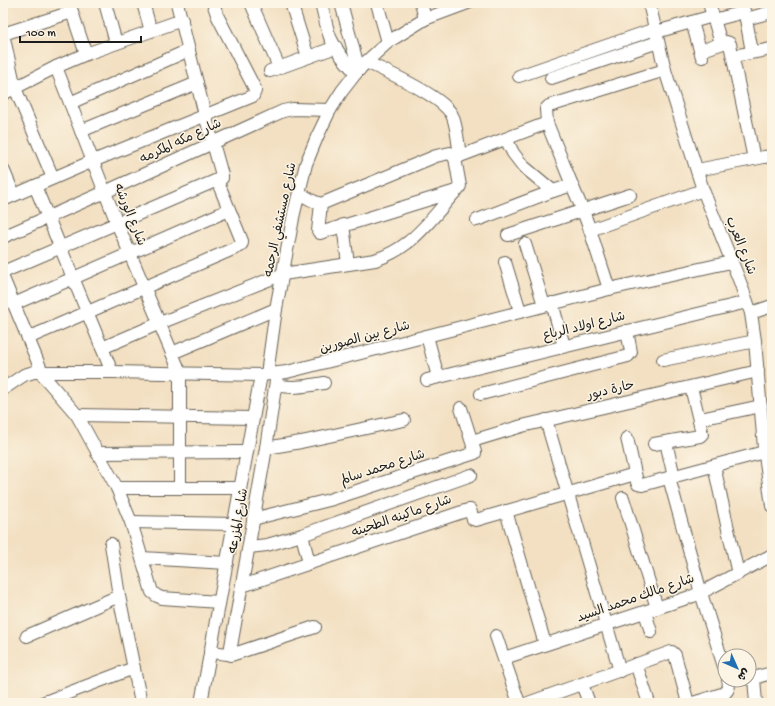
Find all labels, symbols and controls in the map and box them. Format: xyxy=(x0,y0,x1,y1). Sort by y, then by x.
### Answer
scale bar xyxy=(20,18,141,44)
text: 100 m xyxy=(25,27,56,41)
street label: شارع مكه المكرمه xyxy=(138,117,224,167)
street label: شارع مستشفي الرحمه xyxy=(262,161,302,279)
street label: شارع الورشه xyxy=(110,182,148,248)
street label: شارع العرب xyxy=(722,215,758,277)
street label: شارع اولاد الرباع xyxy=(541,309,627,345)
street label: شارع بين الصورين xyxy=(318,319,412,357)
street label: حارة دبور xyxy=(585,378,636,404)
street label: شارع محمد سالم xyxy=(339,447,427,490)
street label: شارع المزرعه xyxy=(226,487,252,555)
street label: شارع ماكينه الطحينه xyxy=(350,493,454,541)
street label: شارع مالك محمد السيد xyxy=(575,572,697,626)
north arrow xyxy=(717,648,757,688)
text: ش xyxy=(734,665,751,682)

